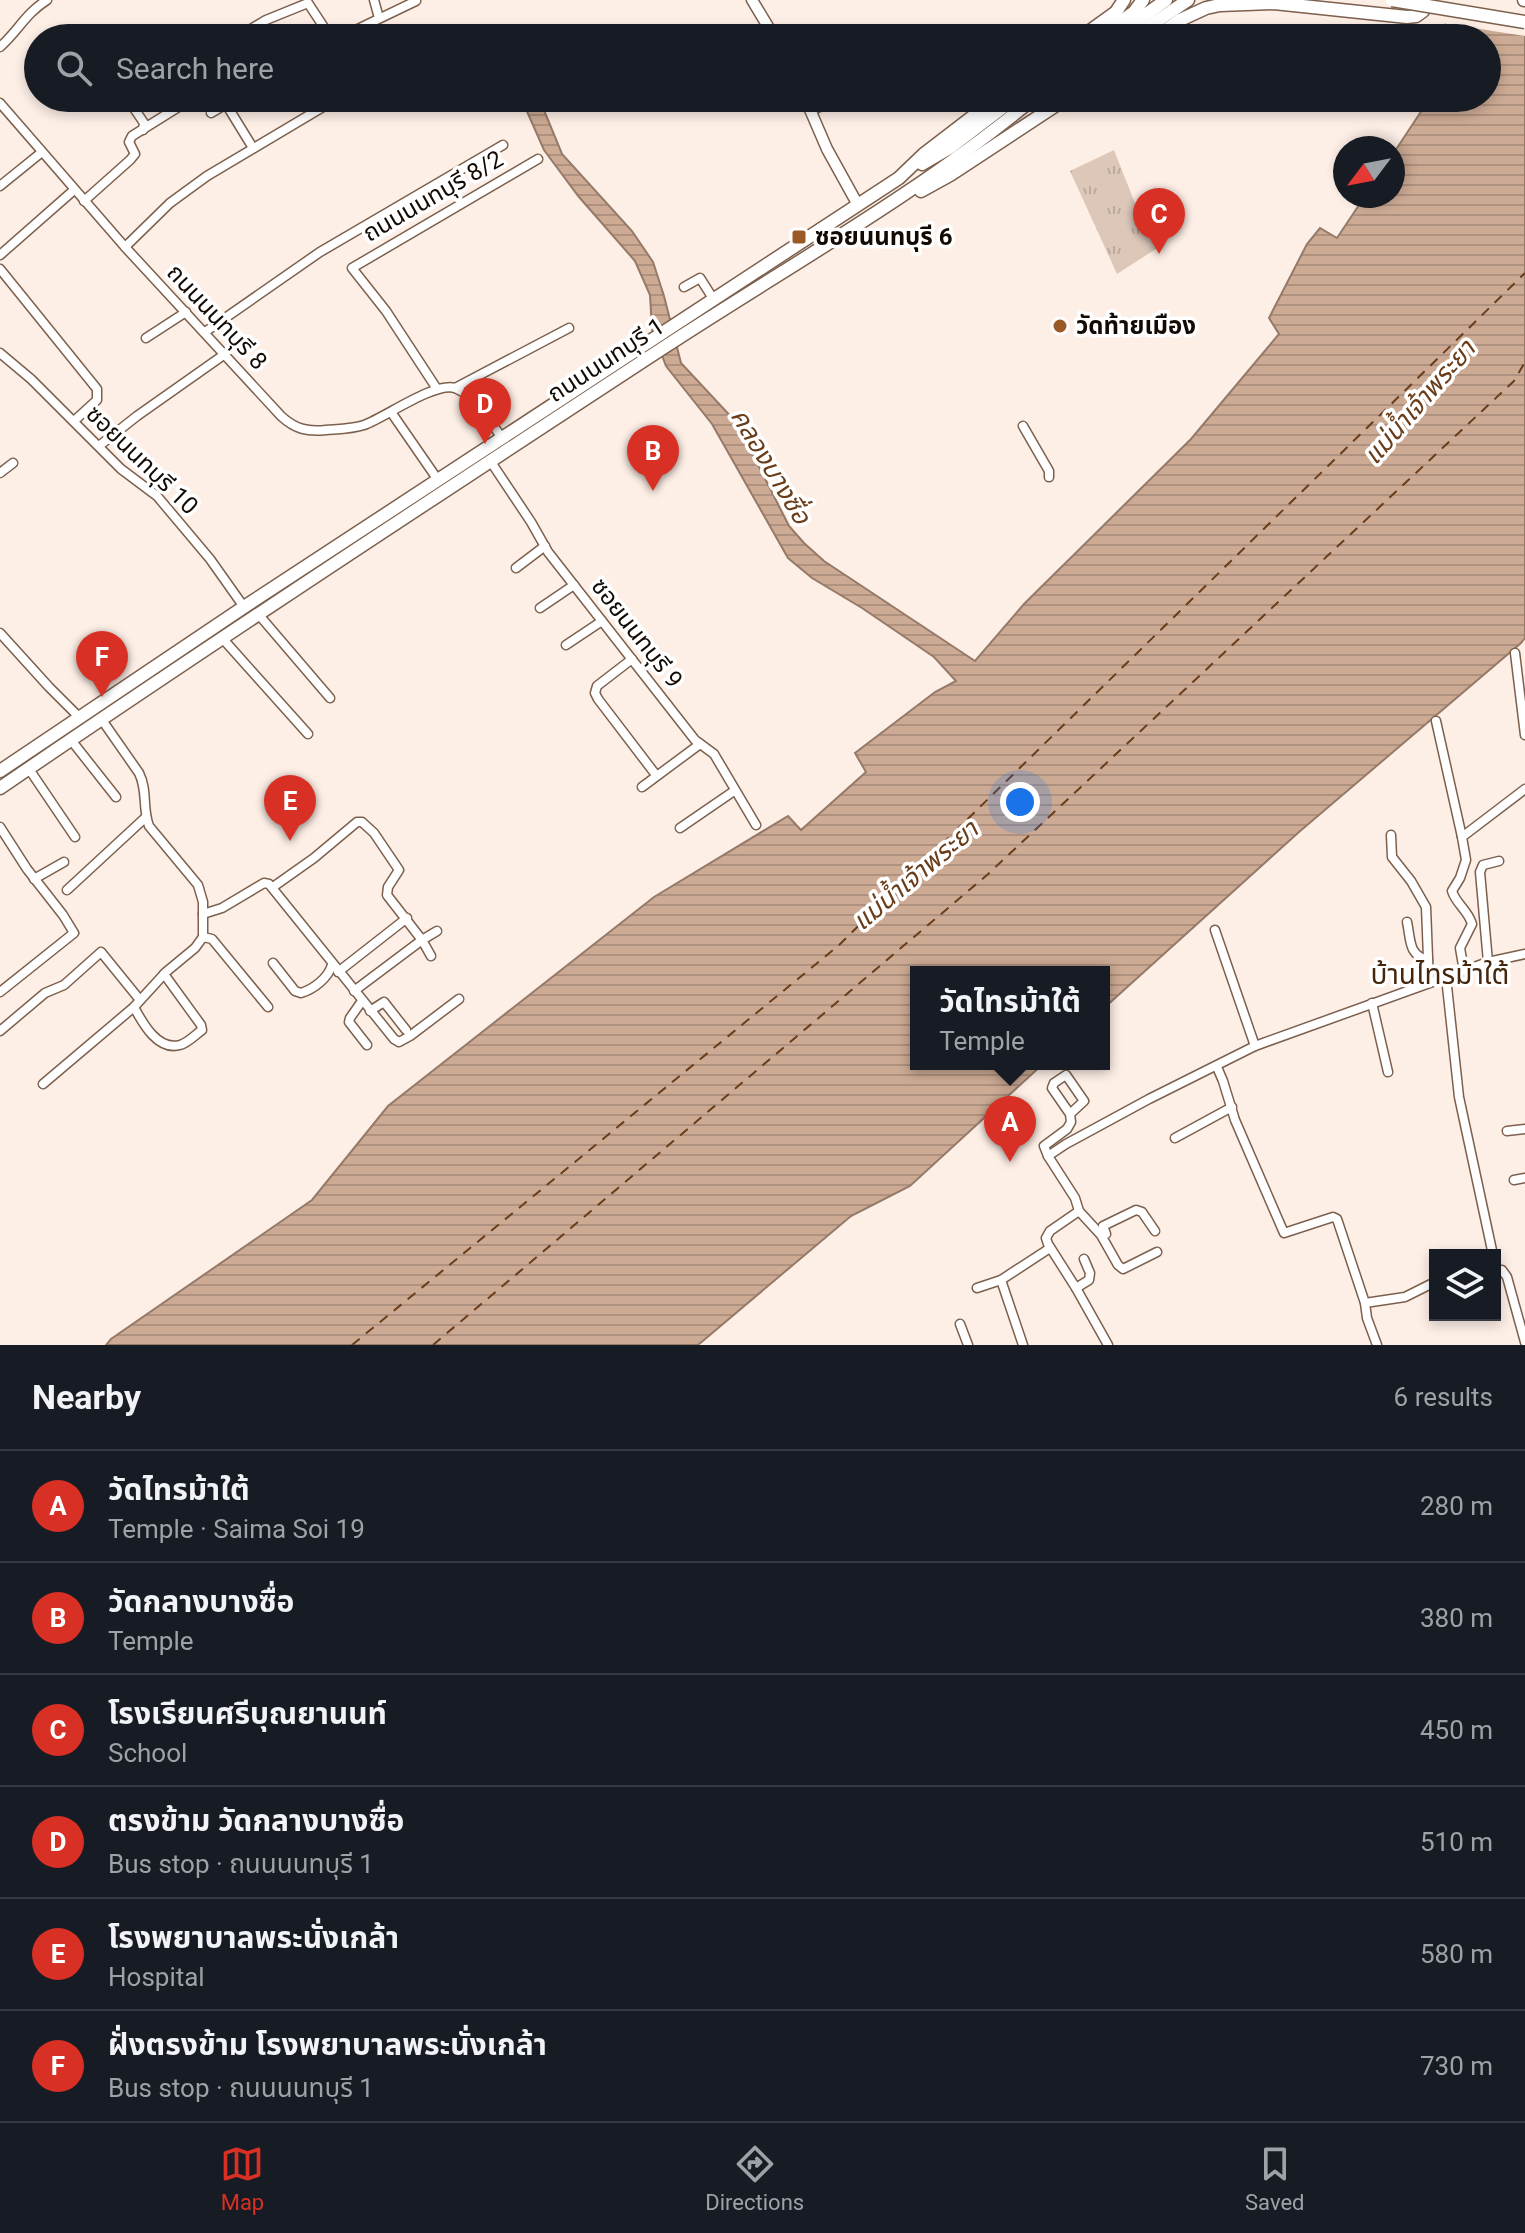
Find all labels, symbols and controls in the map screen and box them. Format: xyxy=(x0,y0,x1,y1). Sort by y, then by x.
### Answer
search box xyxy=(24,24,1501,112)
icon: search xyxy=(52,46,96,90)
text: Search here xyxy=(116,51,274,86)
north arrow xyxy=(1333,136,1405,208)
street label: ถนนนนทบุรี 8/2 xyxy=(358,145,508,248)
pin: C xyxy=(1133,188,1185,254)
place label: ซอยนนทบุรี 6 xyxy=(815,223,952,252)
marker: ซอยนนทบุรี 6 xyxy=(790,228,808,246)
street label: ถนนนนทบุรี 8 xyxy=(160,259,273,376)
street label: ถนนนนทบุรี 1 xyxy=(542,312,670,409)
place label: วัดท้ายเมือง xyxy=(1076,312,1196,340)
marker: วัดท้ายเมือง xyxy=(1051,317,1069,335)
water label: แม่น้ำเจ้าพระยา xyxy=(1355,331,1482,470)
pin: D xyxy=(459,378,511,444)
street label: ซอยนนทบุรี 10 xyxy=(80,400,204,521)
water label: คลองบางซื่อ xyxy=(725,401,820,530)
pin: B xyxy=(627,425,679,491)
street label: ซอยนนทบุรี 9 xyxy=(585,573,688,694)
pin: F xyxy=(76,631,128,697)
pin: E xyxy=(264,775,316,841)
your location xyxy=(1000,782,1040,822)
water label: แม่น้ำเจ้าพระยา xyxy=(844,811,985,936)
district label: บ้านไทรม้าใต้ xyxy=(1371,958,1509,991)
popup xyxy=(910,966,1110,1070)
text: วัดไทรม้าใต้ xyxy=(939,984,1081,1019)
text: Temple xyxy=(939,1026,1025,1056)
pin: A xyxy=(984,1096,1036,1162)
map controls xyxy=(1429,1249,1501,1321)
button: layers xyxy=(1429,1249,1501,1321)
text: Nearby xyxy=(32,1377,141,1417)
text: 6 results xyxy=(1394,1382,1493,1412)
text: วัดไทรม้าใต้ xyxy=(108,1472,250,1507)
text: A xyxy=(49,1491,67,1521)
text: 280 m xyxy=(1420,1491,1493,1521)
text: Temple · Saima Soi 19 xyxy=(108,1514,365,1544)
text: วัดกลางบางซื่อ xyxy=(108,1584,294,1619)
text: B xyxy=(50,1603,66,1633)
text: 380 m xyxy=(1420,1603,1493,1633)
text: Temple xyxy=(108,1626,194,1656)
text: โรงเรียนศรีบุณยานนท์ xyxy=(108,1696,387,1731)
text: C xyxy=(49,1715,67,1745)
text: 450 m xyxy=(1420,1715,1493,1745)
text: School xyxy=(108,1738,187,1768)
text: ตรงข้าม วัดกลางบางซื่อ xyxy=(108,1803,404,1838)
text: D xyxy=(50,1827,66,1857)
text: 510 m xyxy=(1420,1827,1493,1857)
text: Bus stop · ถนนนนทบุรี 1 xyxy=(108,1849,374,1879)
text: โรงพยาบาลพระนั่งเกล้า xyxy=(108,1920,399,1955)
text: E xyxy=(51,1939,65,1969)
text: 580 m xyxy=(1420,1939,1493,1969)
text: Hospital xyxy=(108,1962,205,1992)
text: ฝั่งตรงข้าม โรงพยาบาลพระนั่งเกล้า xyxy=(108,2027,547,2062)
text: F xyxy=(51,2051,65,2081)
text: 730 m xyxy=(1420,2051,1493,2081)
text: Bus stop · ถนนนนทบุรี 1 xyxy=(108,2073,374,2103)
tab: Map xyxy=(220,2142,264,2215)
tab: Directions xyxy=(705,2142,804,2215)
tab: Saved xyxy=(1245,2142,1305,2215)

